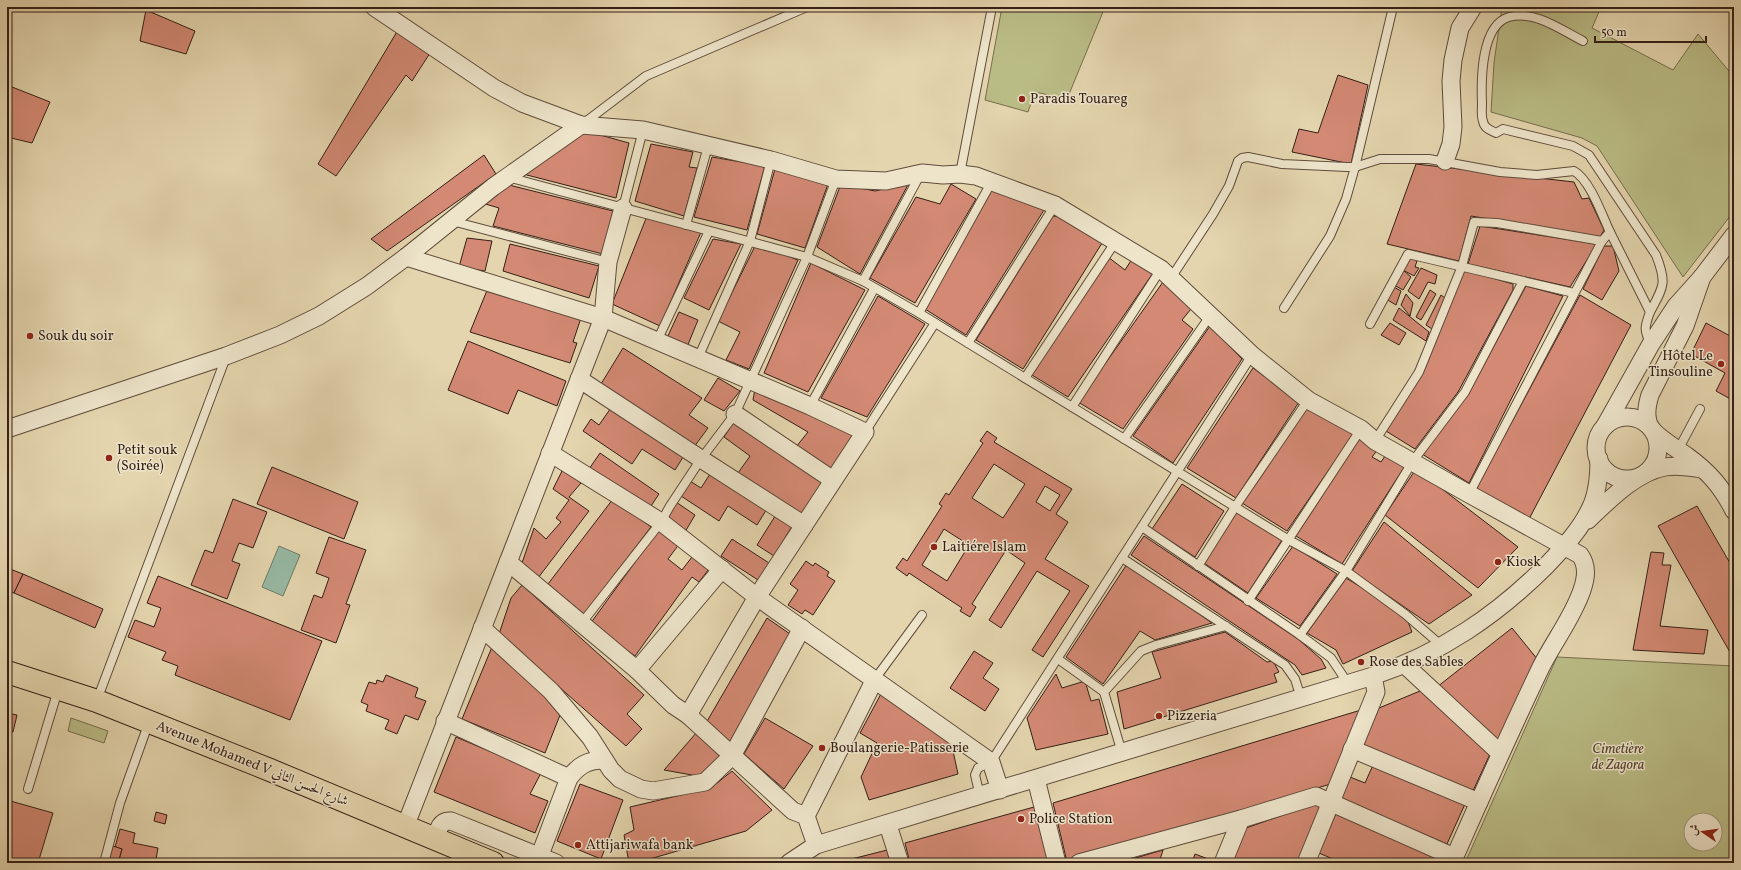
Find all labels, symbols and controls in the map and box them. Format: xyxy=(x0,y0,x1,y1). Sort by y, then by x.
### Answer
scale bar xyxy=(1595,18,1706,44)
text: 50 m xyxy=(1601,25,1627,41)
place label: Paradis Touareg xyxy=(1030,90,1128,109)
marker: Paradis Touareg xyxy=(1017,94,1027,104)
place label: Souk du soir xyxy=(38,327,114,346)
marker: Souk du soir xyxy=(25,331,35,341)
place label: Hôtel Le Tinsouline xyxy=(1648,347,1713,382)
marker: Hôtel Le Tinsouline xyxy=(1716,359,1726,369)
place label: Petit souk (Soirée) xyxy=(117,441,178,476)
marker: Petit souk (Soirée) xyxy=(104,453,114,463)
place label: Laitiére Islam xyxy=(942,538,1027,557)
marker: Laitiére Islam xyxy=(929,542,939,552)
place label: Kiosk xyxy=(1506,553,1541,572)
marker: Kiosk xyxy=(1493,557,1503,567)
place label: Rose des Sables xyxy=(1369,653,1464,672)
marker: Rose des Sables xyxy=(1356,657,1366,667)
place label: Pizzeria xyxy=(1167,707,1217,726)
marker: Pizzeria xyxy=(1154,711,1164,721)
street label: Avenue Mohamed V شارع الحسن الثاني xyxy=(153,717,351,812)
place label: Boulangerie-Patisserie xyxy=(830,739,969,758)
park label: Cimetière de Zagora xyxy=(1592,740,1645,775)
marker: Boulangerie-Patisserie xyxy=(817,743,827,753)
place label: Police Station xyxy=(1029,810,1113,829)
north arrow xyxy=(1683,812,1723,852)
marker: Police Station xyxy=(1016,814,1026,824)
text: ش xyxy=(1686,823,1703,837)
place label: Attijariwafa bank xyxy=(586,836,694,855)
marker: Attijariwafa bank xyxy=(573,840,583,850)

